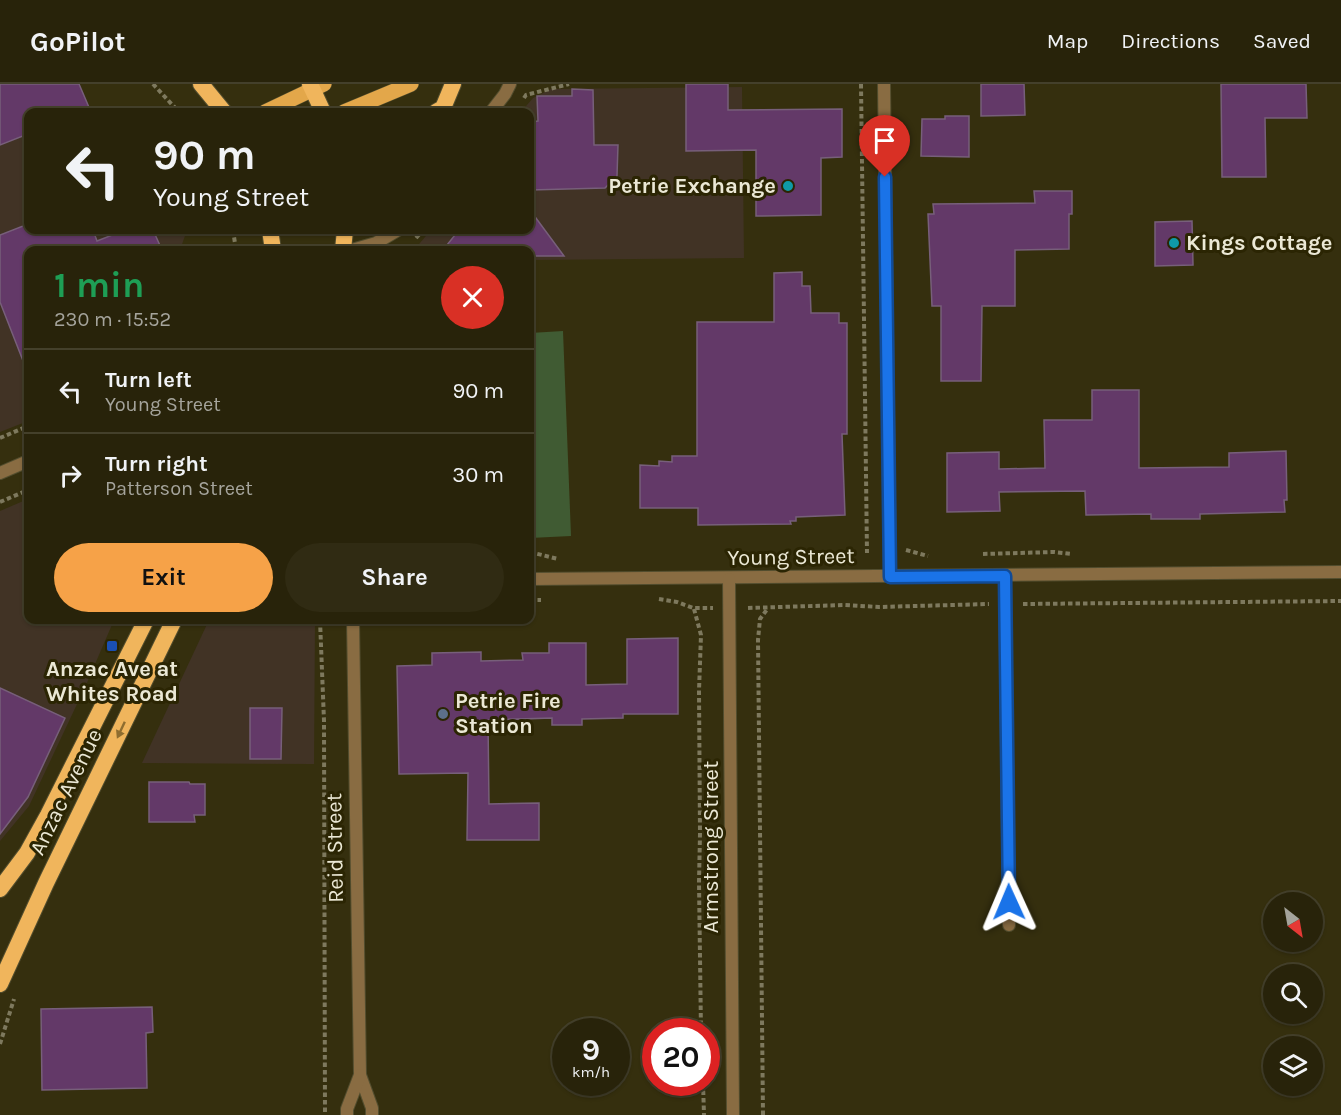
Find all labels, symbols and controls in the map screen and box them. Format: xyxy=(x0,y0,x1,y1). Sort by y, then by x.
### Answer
text: GoPilot xyxy=(30,25,126,58)
text: Map xyxy=(1047,29,1088,53)
text: Directions xyxy=(1121,29,1220,53)
text: Saved xyxy=(1253,29,1311,53)
pin xyxy=(859,115,910,177)
icon: arrive xyxy=(868,124,901,157)
text: 90 m xyxy=(153,130,256,180)
icon: left xyxy=(54,132,132,210)
place label: Petrie Exchange xyxy=(608,173,776,199)
marker: Petrie Exchange xyxy=(781,179,795,193)
text: Young Street xyxy=(153,181,309,213)
place label: Kings Cottage xyxy=(1186,230,1332,256)
marker: Kings Cottage xyxy=(1167,236,1181,250)
text: 1 min xyxy=(54,264,144,306)
button: close xyxy=(441,266,504,329)
text: 230 m · 15:52 xyxy=(54,308,171,331)
text: Turn left xyxy=(105,367,192,393)
icon: left xyxy=(54,375,87,408)
text: 90 m xyxy=(452,378,504,404)
text: Young Street xyxy=(105,393,221,416)
text: Turn right xyxy=(105,451,208,477)
icon: right xyxy=(54,459,87,492)
text: 30 m xyxy=(452,462,504,488)
text: Patterson Street xyxy=(105,477,253,500)
button: Exit xyxy=(54,543,273,612)
button: Share xyxy=(285,543,504,612)
street label: Young Street xyxy=(727,543,855,571)
marker: Anzac Ave at Whites Road xyxy=(105,639,119,653)
place label: Anzac Ave at Whites Road xyxy=(46,656,178,707)
place label: Petrie Fire Station xyxy=(455,688,561,739)
marker: Petrie Fire Station xyxy=(436,707,450,721)
one-way arrow xyxy=(116,721,125,738)
street label: Anzac Avenue xyxy=(24,725,108,859)
street label: Armstrong Street xyxy=(698,761,724,933)
street label: Reid Street xyxy=(321,793,349,903)
position arrow xyxy=(977,870,1041,934)
north arrow xyxy=(1263,892,1323,952)
map controls xyxy=(1263,892,1323,1096)
button: search xyxy=(1263,964,1323,1024)
speed limit sign: 20 xyxy=(642,1018,720,1096)
text: 9 xyxy=(582,1032,600,1068)
button: layers xyxy=(1263,1036,1323,1096)
text: km/h xyxy=(572,1063,610,1081)

